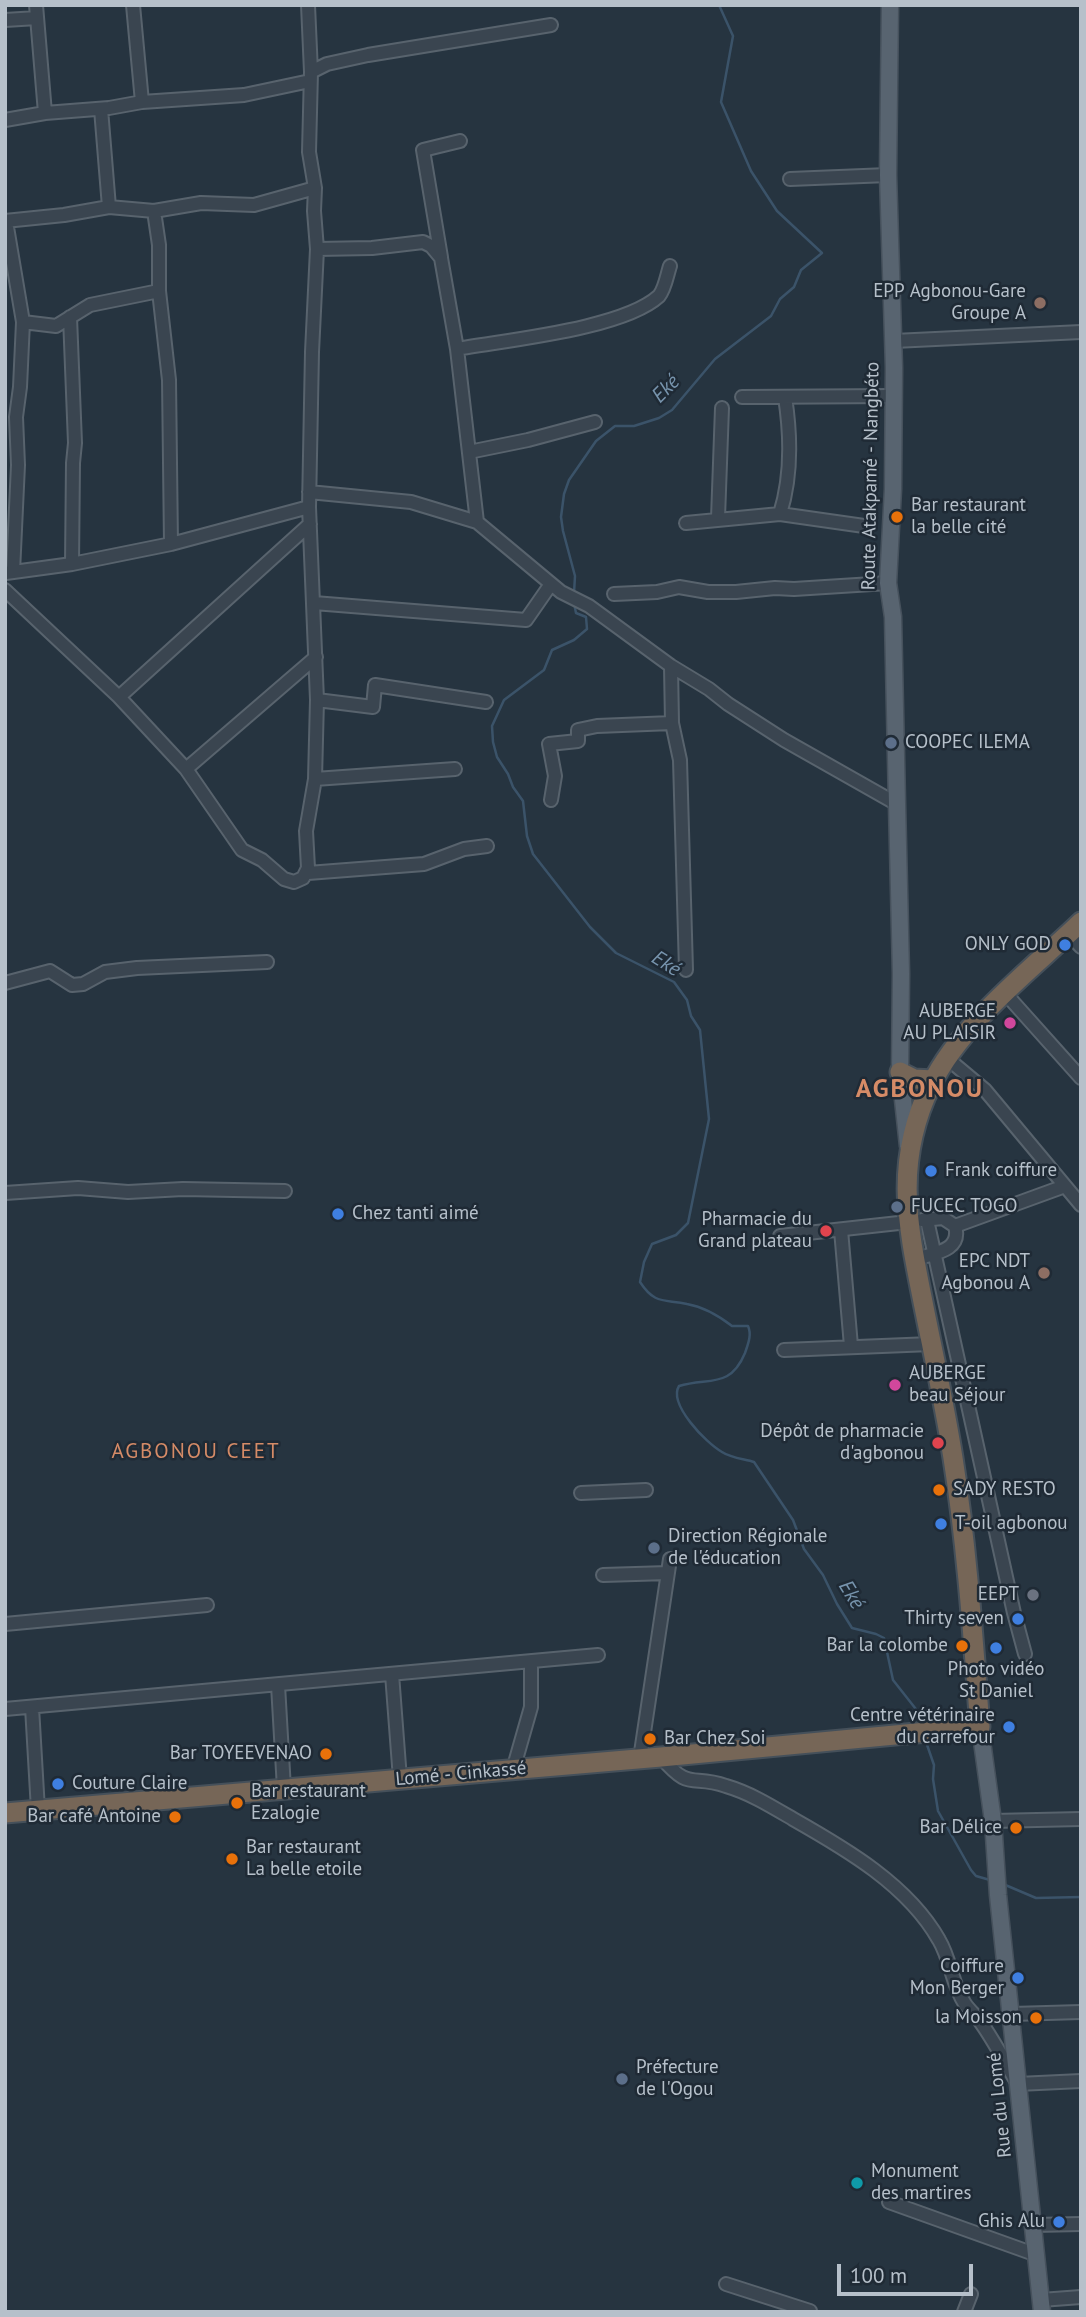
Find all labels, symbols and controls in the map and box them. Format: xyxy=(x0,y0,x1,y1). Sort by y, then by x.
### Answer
place label: EPP Agbonou-Gare Groupe A xyxy=(873,281,1026,325)
marker: EPP Agbonou-Gare Groupe A xyxy=(1032,295,1048,311)
street label: Route Atakpamé - Nangbéto xyxy=(858,362,884,590)
water label: Eké xyxy=(647,370,685,408)
place label: Bar restaurant la belle cité xyxy=(911,495,1026,539)
marker: Bar restaurant la belle cité xyxy=(889,509,905,525)
place label: COOPEC ILEMA xyxy=(905,732,1030,754)
marker: COOPEC ILEMA xyxy=(883,735,899,751)
place label: ONLY GOD xyxy=(965,934,1051,956)
marker: ONLY GOD xyxy=(1057,937,1073,953)
water label: Eké xyxy=(647,946,685,982)
place label: AUBERGE AU PLAISIR xyxy=(903,1001,996,1045)
marker: AUBERGE AU PLAISIR xyxy=(1002,1015,1018,1031)
district label: AGBONOU xyxy=(857,1074,983,1106)
place label: Frank coiffure xyxy=(945,1160,1057,1182)
marker: Frank coiffure xyxy=(923,1163,939,1179)
place label: FUCEC TOGO xyxy=(911,1196,1017,1218)
marker: FUCEC TOGO xyxy=(889,1199,905,1215)
place label: Chez tanti aimé xyxy=(352,1203,479,1225)
marker: Chez tanti aimé xyxy=(330,1206,346,1222)
place label: Pharmacie du Grand plateau xyxy=(698,1209,812,1253)
marker: Pharmacie du Grand plateau xyxy=(818,1223,834,1239)
place label: EPC NDT Agbonou A xyxy=(941,1251,1030,1295)
marker: EPC NDT Agbonou A xyxy=(1036,1265,1052,1281)
place label: AUBERGE beau Séjour xyxy=(909,1363,1005,1407)
marker: AUBERGE beau Séjour xyxy=(887,1377,903,1393)
place label: Dépôt de pharmacie d'agbonou xyxy=(760,1421,924,1465)
marker: Dépôt de pharmacie d'agbonou xyxy=(930,1435,946,1451)
district label: AGBONOU CEET xyxy=(113,1439,279,1465)
place label: SADY RESTO xyxy=(953,1479,1056,1501)
marker: SADY RESTO xyxy=(931,1482,947,1498)
place label: T-oil agbonou xyxy=(955,1513,1068,1535)
marker: T-oil agbonou xyxy=(933,1516,949,1532)
place label: Direction Régionale de l'éducation xyxy=(668,1526,828,1570)
marker: Direction Régionale de l'éducation xyxy=(646,1540,662,1556)
water label: Eké xyxy=(833,1576,869,1614)
place label: EEPT xyxy=(978,1584,1019,1606)
marker: EEPT xyxy=(1025,1587,1041,1603)
place label: Thirty seven xyxy=(904,1608,1004,1630)
marker: Thirty seven xyxy=(1010,1611,1026,1627)
place label: Bar la colombe xyxy=(827,1635,948,1657)
marker: Bar la colombe xyxy=(954,1638,970,1654)
marker: Photo vidéo St Daniel xyxy=(988,1640,1004,1656)
place label: Photo vidéo St Daniel xyxy=(948,1659,1044,1703)
place label: Centre vétérinaire du carrefour xyxy=(850,1705,995,1749)
marker: Centre vétérinaire du carrefour xyxy=(1001,1719,1017,1735)
place label: Bar Chez Soi xyxy=(664,1728,766,1750)
marker: Bar Chez Soi xyxy=(642,1731,658,1747)
place label: Bar TOYEEVENAO xyxy=(170,1743,312,1765)
marker: Bar TOYEEVENAO xyxy=(318,1746,334,1762)
street label: Lomé - Cinkassé xyxy=(395,1757,527,1791)
place label: Couture Claire xyxy=(72,1773,188,1795)
marker: Couture Claire xyxy=(50,1776,66,1792)
place label: Bar restaurant Ezalogie xyxy=(251,1781,366,1825)
marker: Bar restaurant Ezalogie xyxy=(229,1795,245,1811)
place label: Bar café Antoine xyxy=(27,1806,161,1828)
marker: Bar café Antoine xyxy=(167,1809,183,1825)
place label: Bar Délice xyxy=(919,1817,1002,1839)
marker: Bar Délice xyxy=(1008,1820,1024,1836)
place label: Bar restaurant La belle etoile xyxy=(246,1837,362,1881)
marker: Bar restaurant La belle etoile xyxy=(224,1851,240,1867)
place label: Coiffure Mon Berger xyxy=(910,1956,1004,2000)
marker: Coiffure Mon Berger xyxy=(1010,1970,1026,1986)
place label: la Moisson xyxy=(935,2007,1022,2029)
marker: la Moisson xyxy=(1028,2010,1044,2026)
street label: Rue du Lomé xyxy=(983,2051,1017,2159)
place label: Préfecture de l'Ogou xyxy=(636,2057,719,2101)
marker: Préfecture de l'Ogou xyxy=(614,2071,630,2087)
place label: Monument des martires xyxy=(871,2161,971,2205)
marker: Monument des martires xyxy=(849,2175,865,2191)
place label: Ghis Alu xyxy=(978,2211,1045,2233)
marker: Ghis Alu xyxy=(1051,2214,1067,2230)
scale bar xyxy=(841,2250,978,2294)
text: 100 m xyxy=(850,2262,907,2289)

